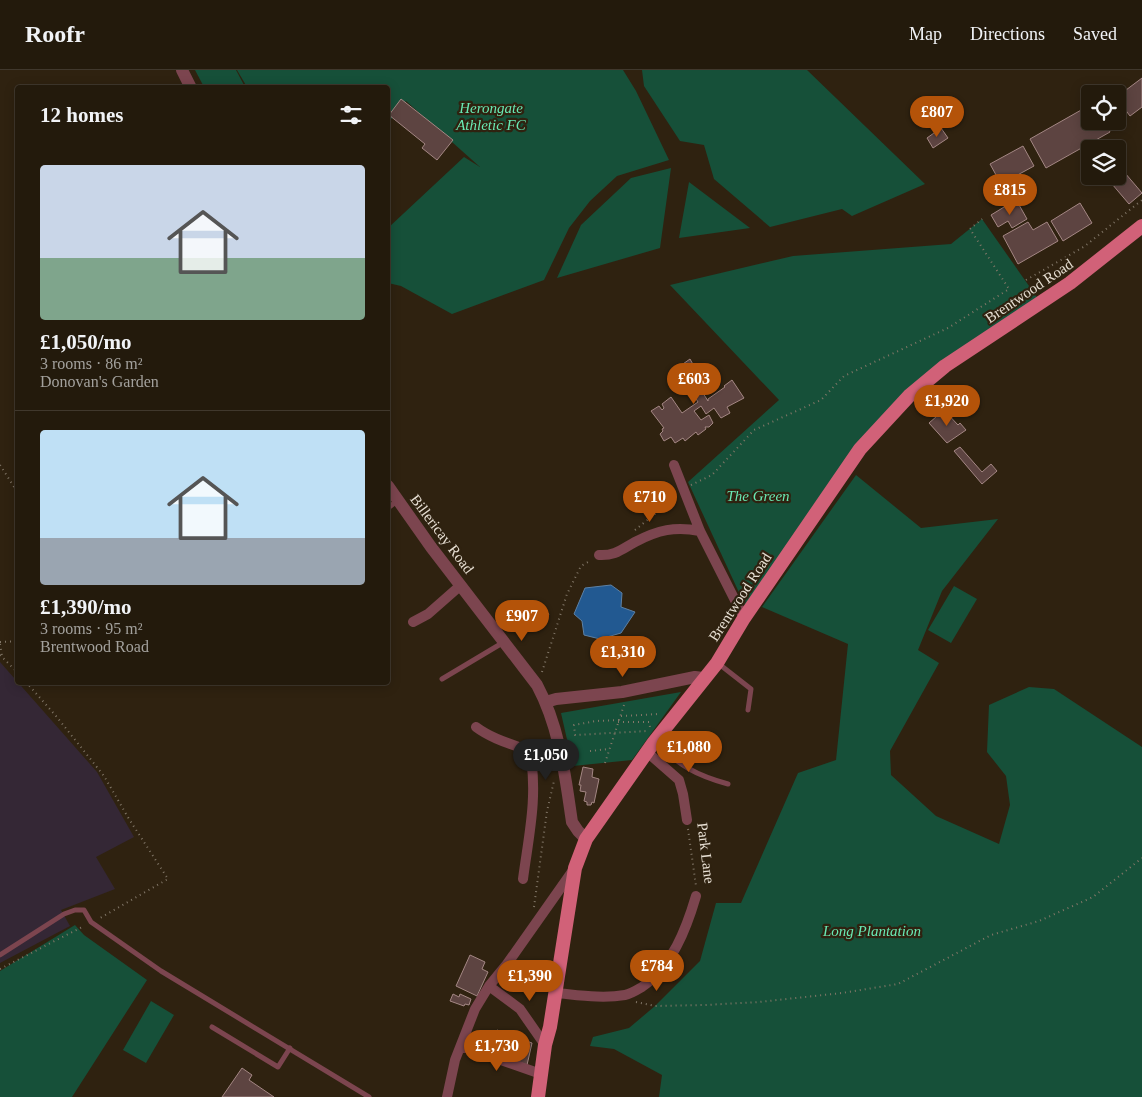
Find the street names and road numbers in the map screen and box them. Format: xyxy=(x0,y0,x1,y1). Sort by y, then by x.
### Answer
street label: Brentwood Road xyxy=(982,256,1076,326)
street label: Billericay Road xyxy=(407,491,477,577)
street label: Brentwood Road xyxy=(705,549,775,644)
street label: Park Lane xyxy=(694,822,718,885)

